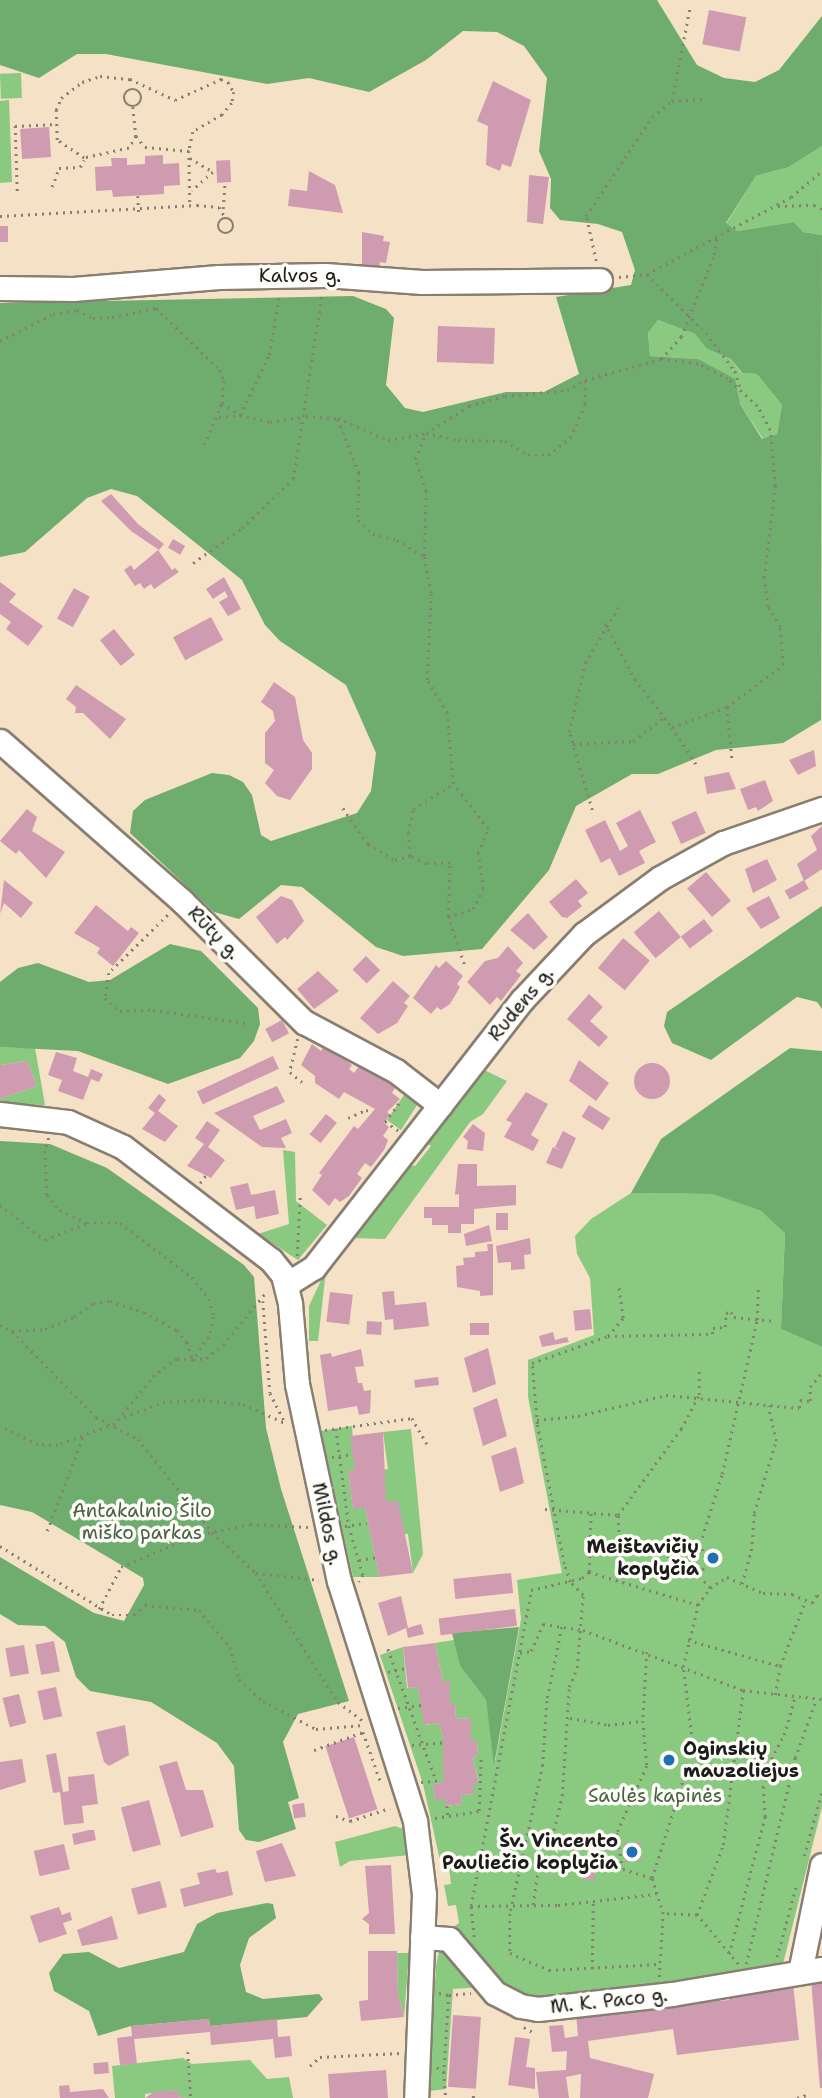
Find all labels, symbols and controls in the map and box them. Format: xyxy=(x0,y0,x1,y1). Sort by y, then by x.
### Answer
street label: Kalvos g. xyxy=(259,265,341,287)
street label: Rūtų g. xyxy=(183,902,245,964)
street label: Rudens g. xyxy=(483,962,559,1046)
street label: Mildos g. xyxy=(307,1480,347,1568)
park label: Antakalnio Šilo miško parkas xyxy=(72,1500,212,1544)
place label: Meištavičių koplyčia xyxy=(587,1536,699,1580)
marker: Meištavičių koplyčia xyxy=(705,1550,721,1566)
place label: Oginskių mauzoliejus xyxy=(683,1738,799,1782)
marker: Oginskių mauzoliejus xyxy=(661,1752,677,1768)
park label: Saulės kapinės xyxy=(588,1785,722,1807)
place label: Šv. Vincento Pauliečio koplyčia xyxy=(442,1830,618,1874)
marker: Šv. Vincento Pauliečio koplyčia xyxy=(624,1844,640,1860)
street label: M. K. Paco g. xyxy=(549,1984,669,2018)

